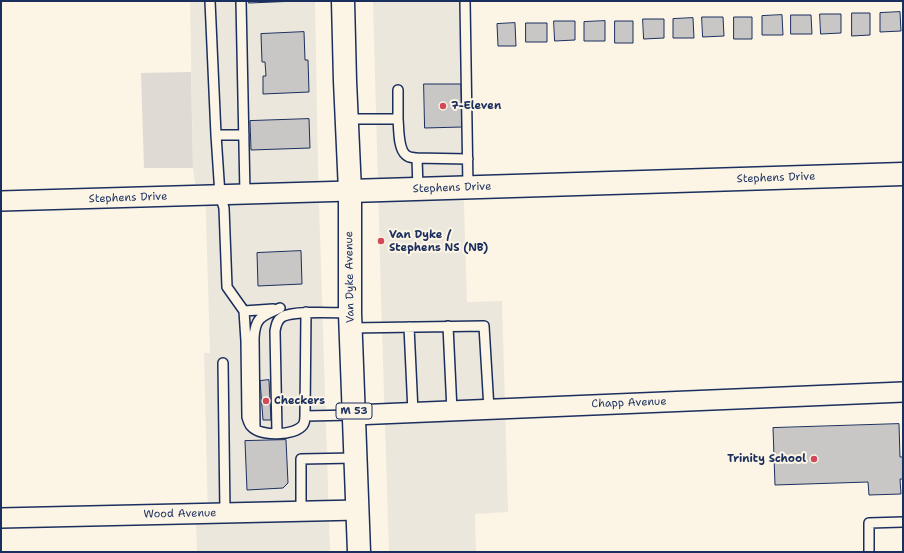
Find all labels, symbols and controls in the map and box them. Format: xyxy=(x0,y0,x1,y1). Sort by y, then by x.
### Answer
place label: 7-Eleven xyxy=(451,99,501,113)
marker: 7-Eleven xyxy=(438,101,448,111)
street label: Stephens Drive xyxy=(737,170,815,186)
street label: Stephens Drive xyxy=(413,180,491,196)
street label: Stephens Drive xyxy=(89,190,167,206)
place label: Van Dyke / Stephens NS (NB) xyxy=(389,228,488,254)
street label: Van Dyke Avenue xyxy=(343,231,357,323)
marker: Van Dyke / Stephens NS (NB) xyxy=(376,236,386,246)
place label: Checkers xyxy=(274,394,325,408)
street label: Chapp Avenue xyxy=(591,395,667,411)
marker: Checkers xyxy=(261,396,271,406)
road number: M 53 xyxy=(336,403,372,419)
place label: Trinity School xyxy=(727,452,806,466)
marker: Trinity School xyxy=(809,454,819,464)
street label: Wood Avenue xyxy=(143,507,217,521)

